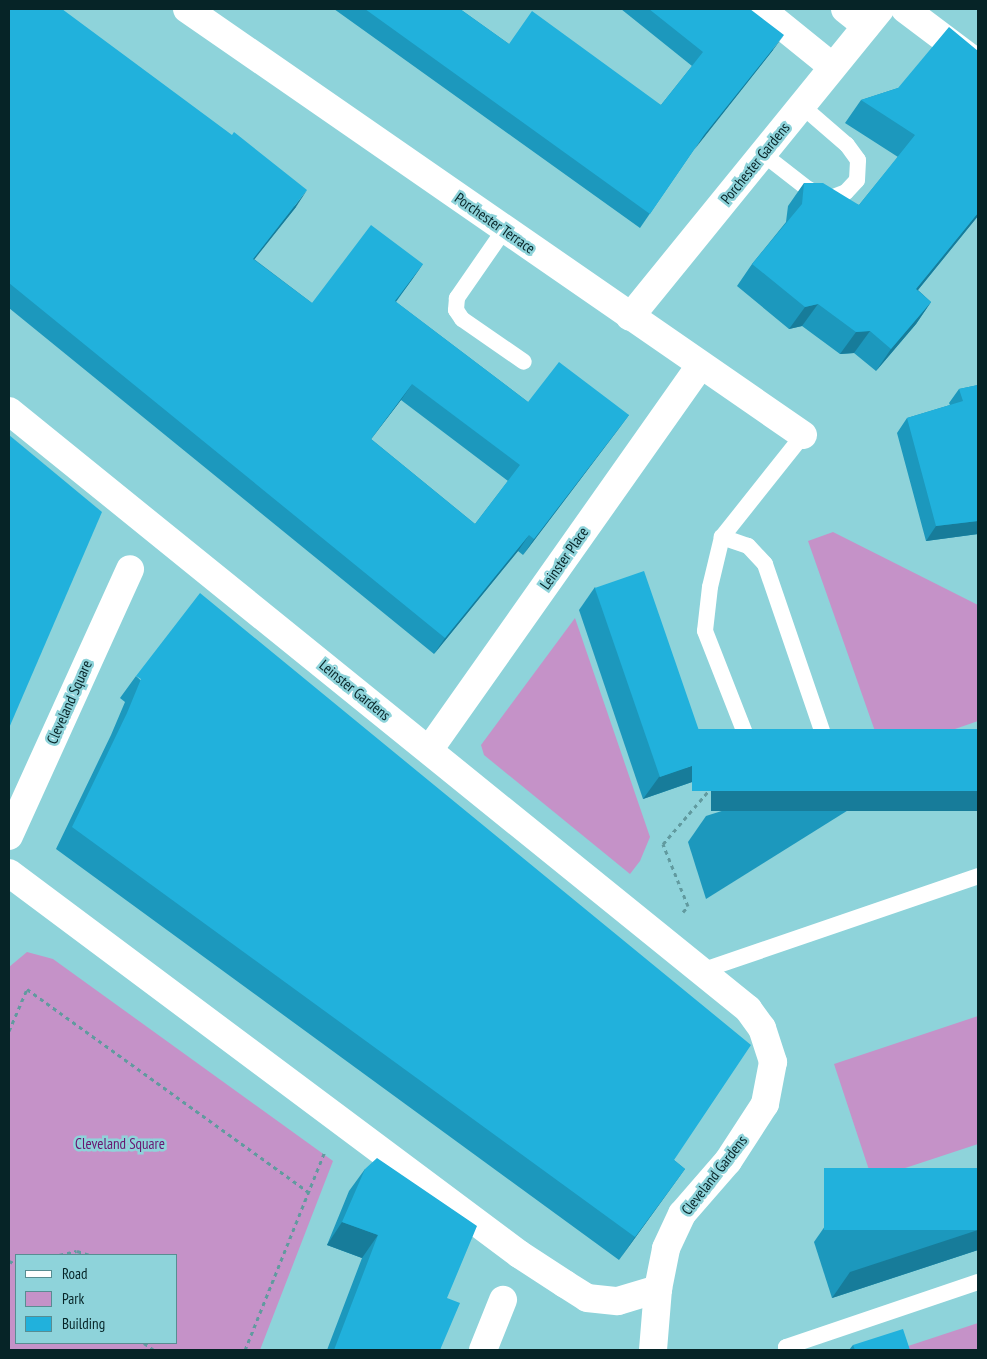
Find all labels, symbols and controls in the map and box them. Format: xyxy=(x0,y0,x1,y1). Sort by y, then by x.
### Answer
street label: Porchester Gardens xyxy=(717,119,793,207)
street label: Porchester Terrace xyxy=(451,189,539,257)
street label: Leinster Place xyxy=(536,523,592,593)
street label: Leinster Gardens xyxy=(316,656,394,724)
street label: Cleveland Square xyxy=(43,657,95,747)
street label: Cleveland Gardens xyxy=(677,1132,751,1218)
park label: Cleveland Square xyxy=(75,1135,165,1153)
legend xyxy=(15,1254,178,1344)
text: Road xyxy=(62,1264,88,1283)
text: Park xyxy=(62,1289,84,1308)
text: Building xyxy=(62,1314,105,1333)

